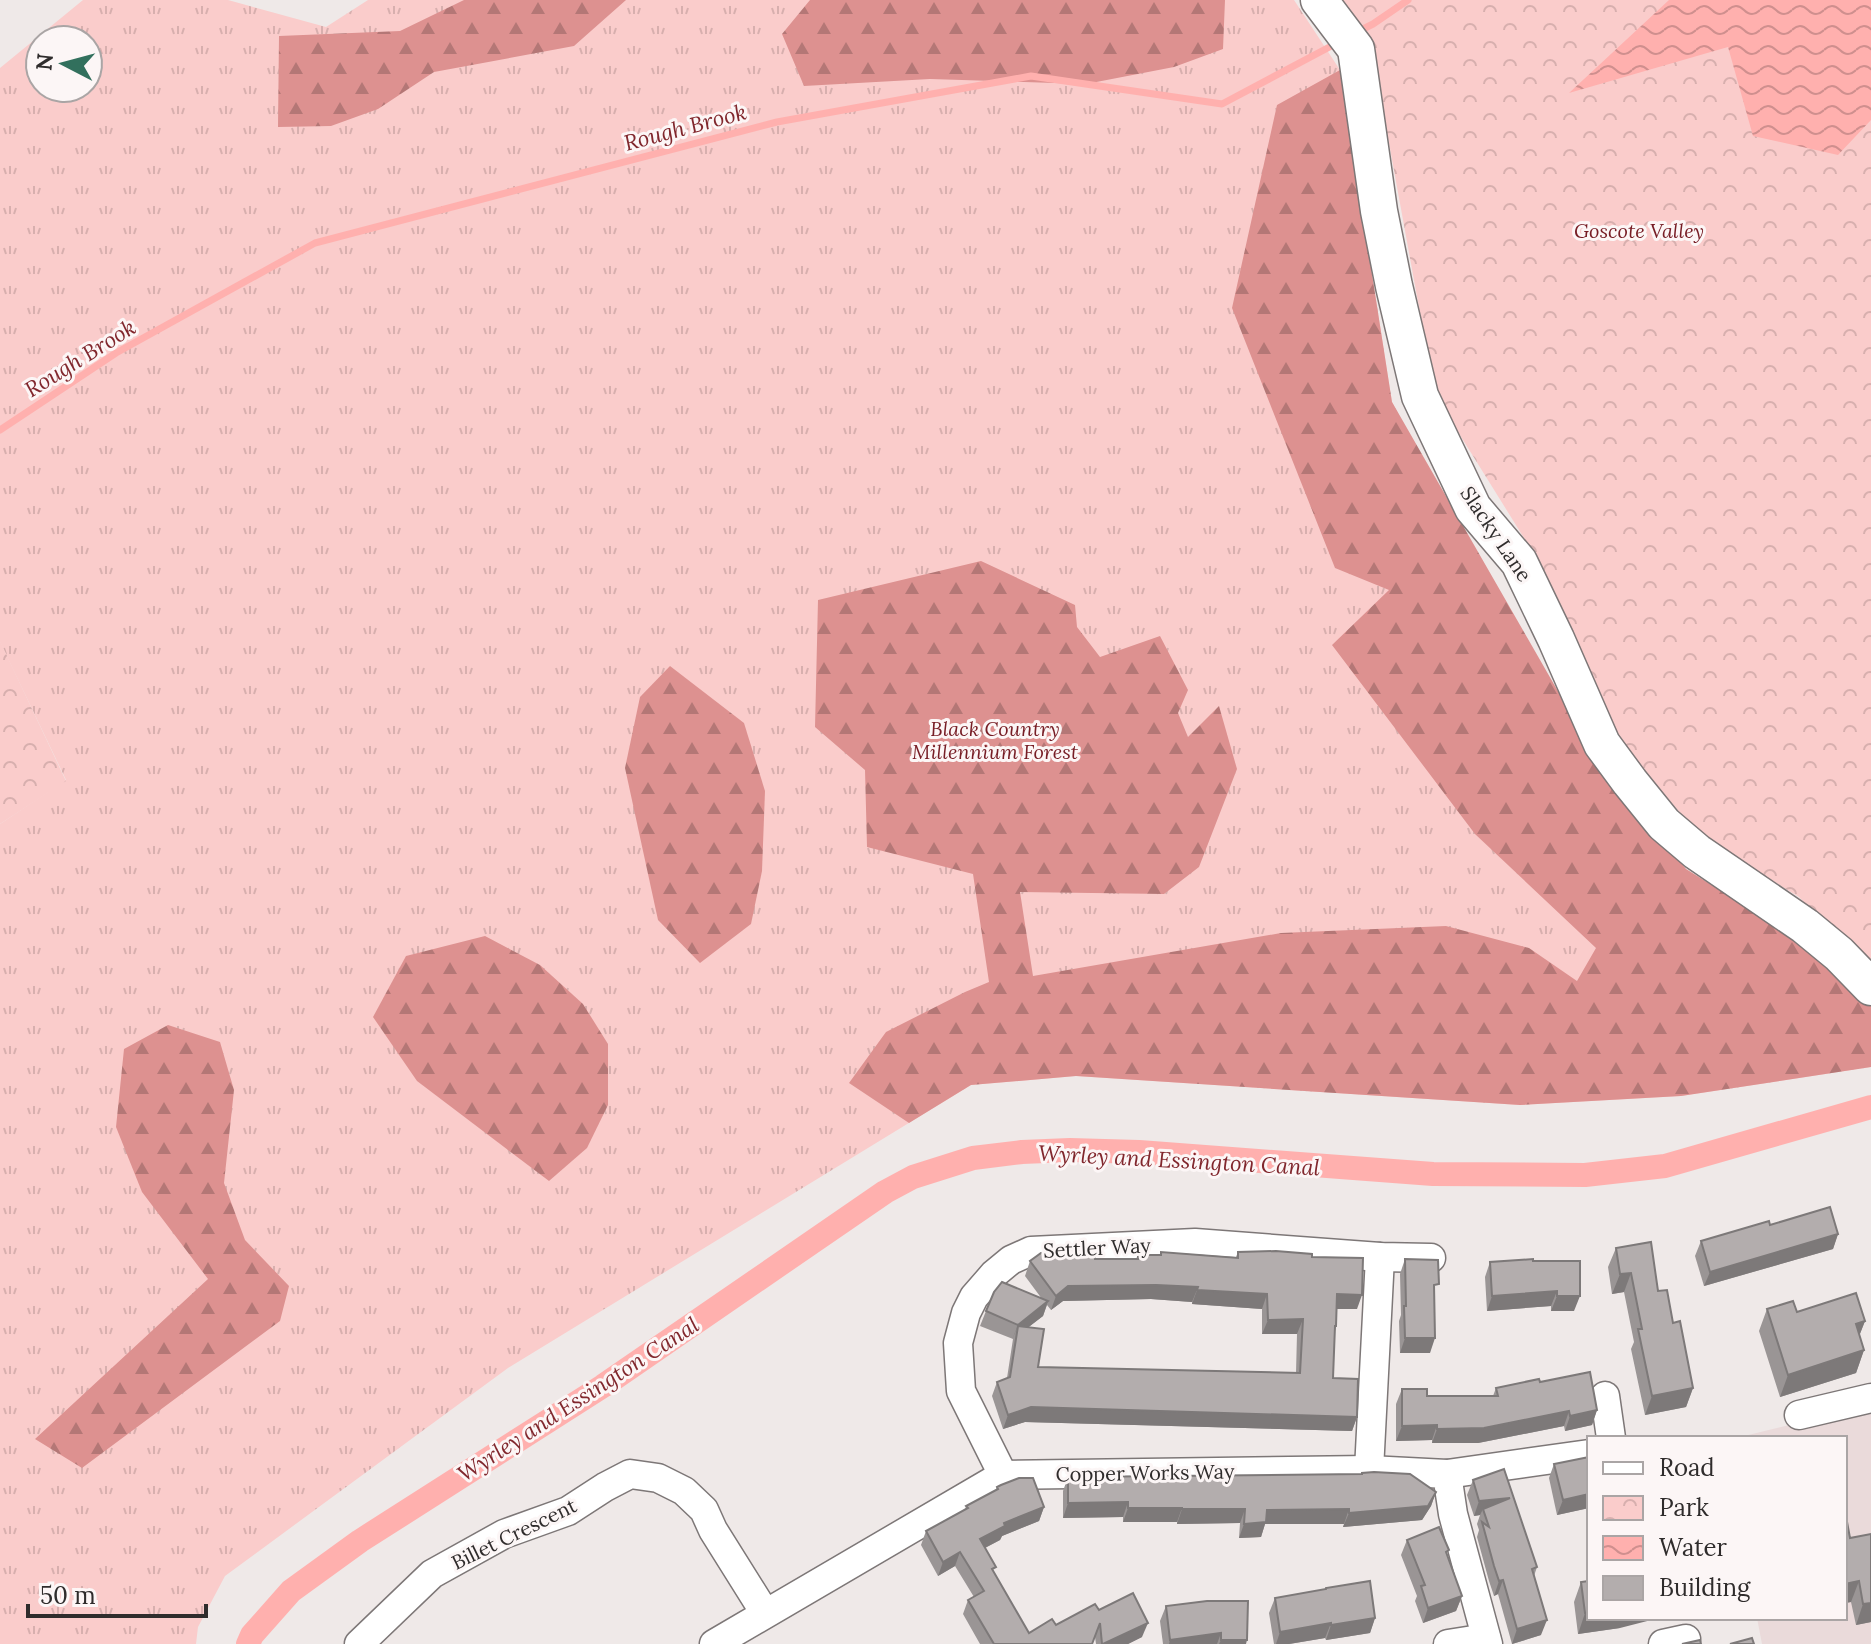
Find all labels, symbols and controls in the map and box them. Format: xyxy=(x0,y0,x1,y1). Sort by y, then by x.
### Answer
north arrow xyxy=(24,24,104,104)
text: N xyxy=(29,52,59,72)
water label: Rough Brook xyxy=(621,97,749,157)
park label: Goscote Valley xyxy=(1574,218,1704,243)
water label: Rough Brook xyxy=(19,313,141,403)
street label: Slacky Lane xyxy=(1455,481,1538,586)
park label: Black Country Millennium Forest xyxy=(912,716,1079,764)
water label: Wyrley and Essington Canal xyxy=(1037,1139,1321,1181)
street label: Settler Way xyxy=(1043,1232,1152,1263)
water label: Wyrley and Essington Canal xyxy=(452,1310,704,1488)
legend xyxy=(1587,1436,1847,1620)
text: Road xyxy=(1659,1452,1715,1483)
street label: Copper Works Way xyxy=(1055,1458,1235,1487)
street label: Billet Crescent xyxy=(447,1492,581,1575)
text: Park xyxy=(1659,1492,1709,1523)
text: Water xyxy=(1659,1532,1727,1563)
scale bar xyxy=(28,1568,206,1618)
text: Building xyxy=(1659,1572,1751,1603)
text: 50 m xyxy=(40,1580,96,1611)

